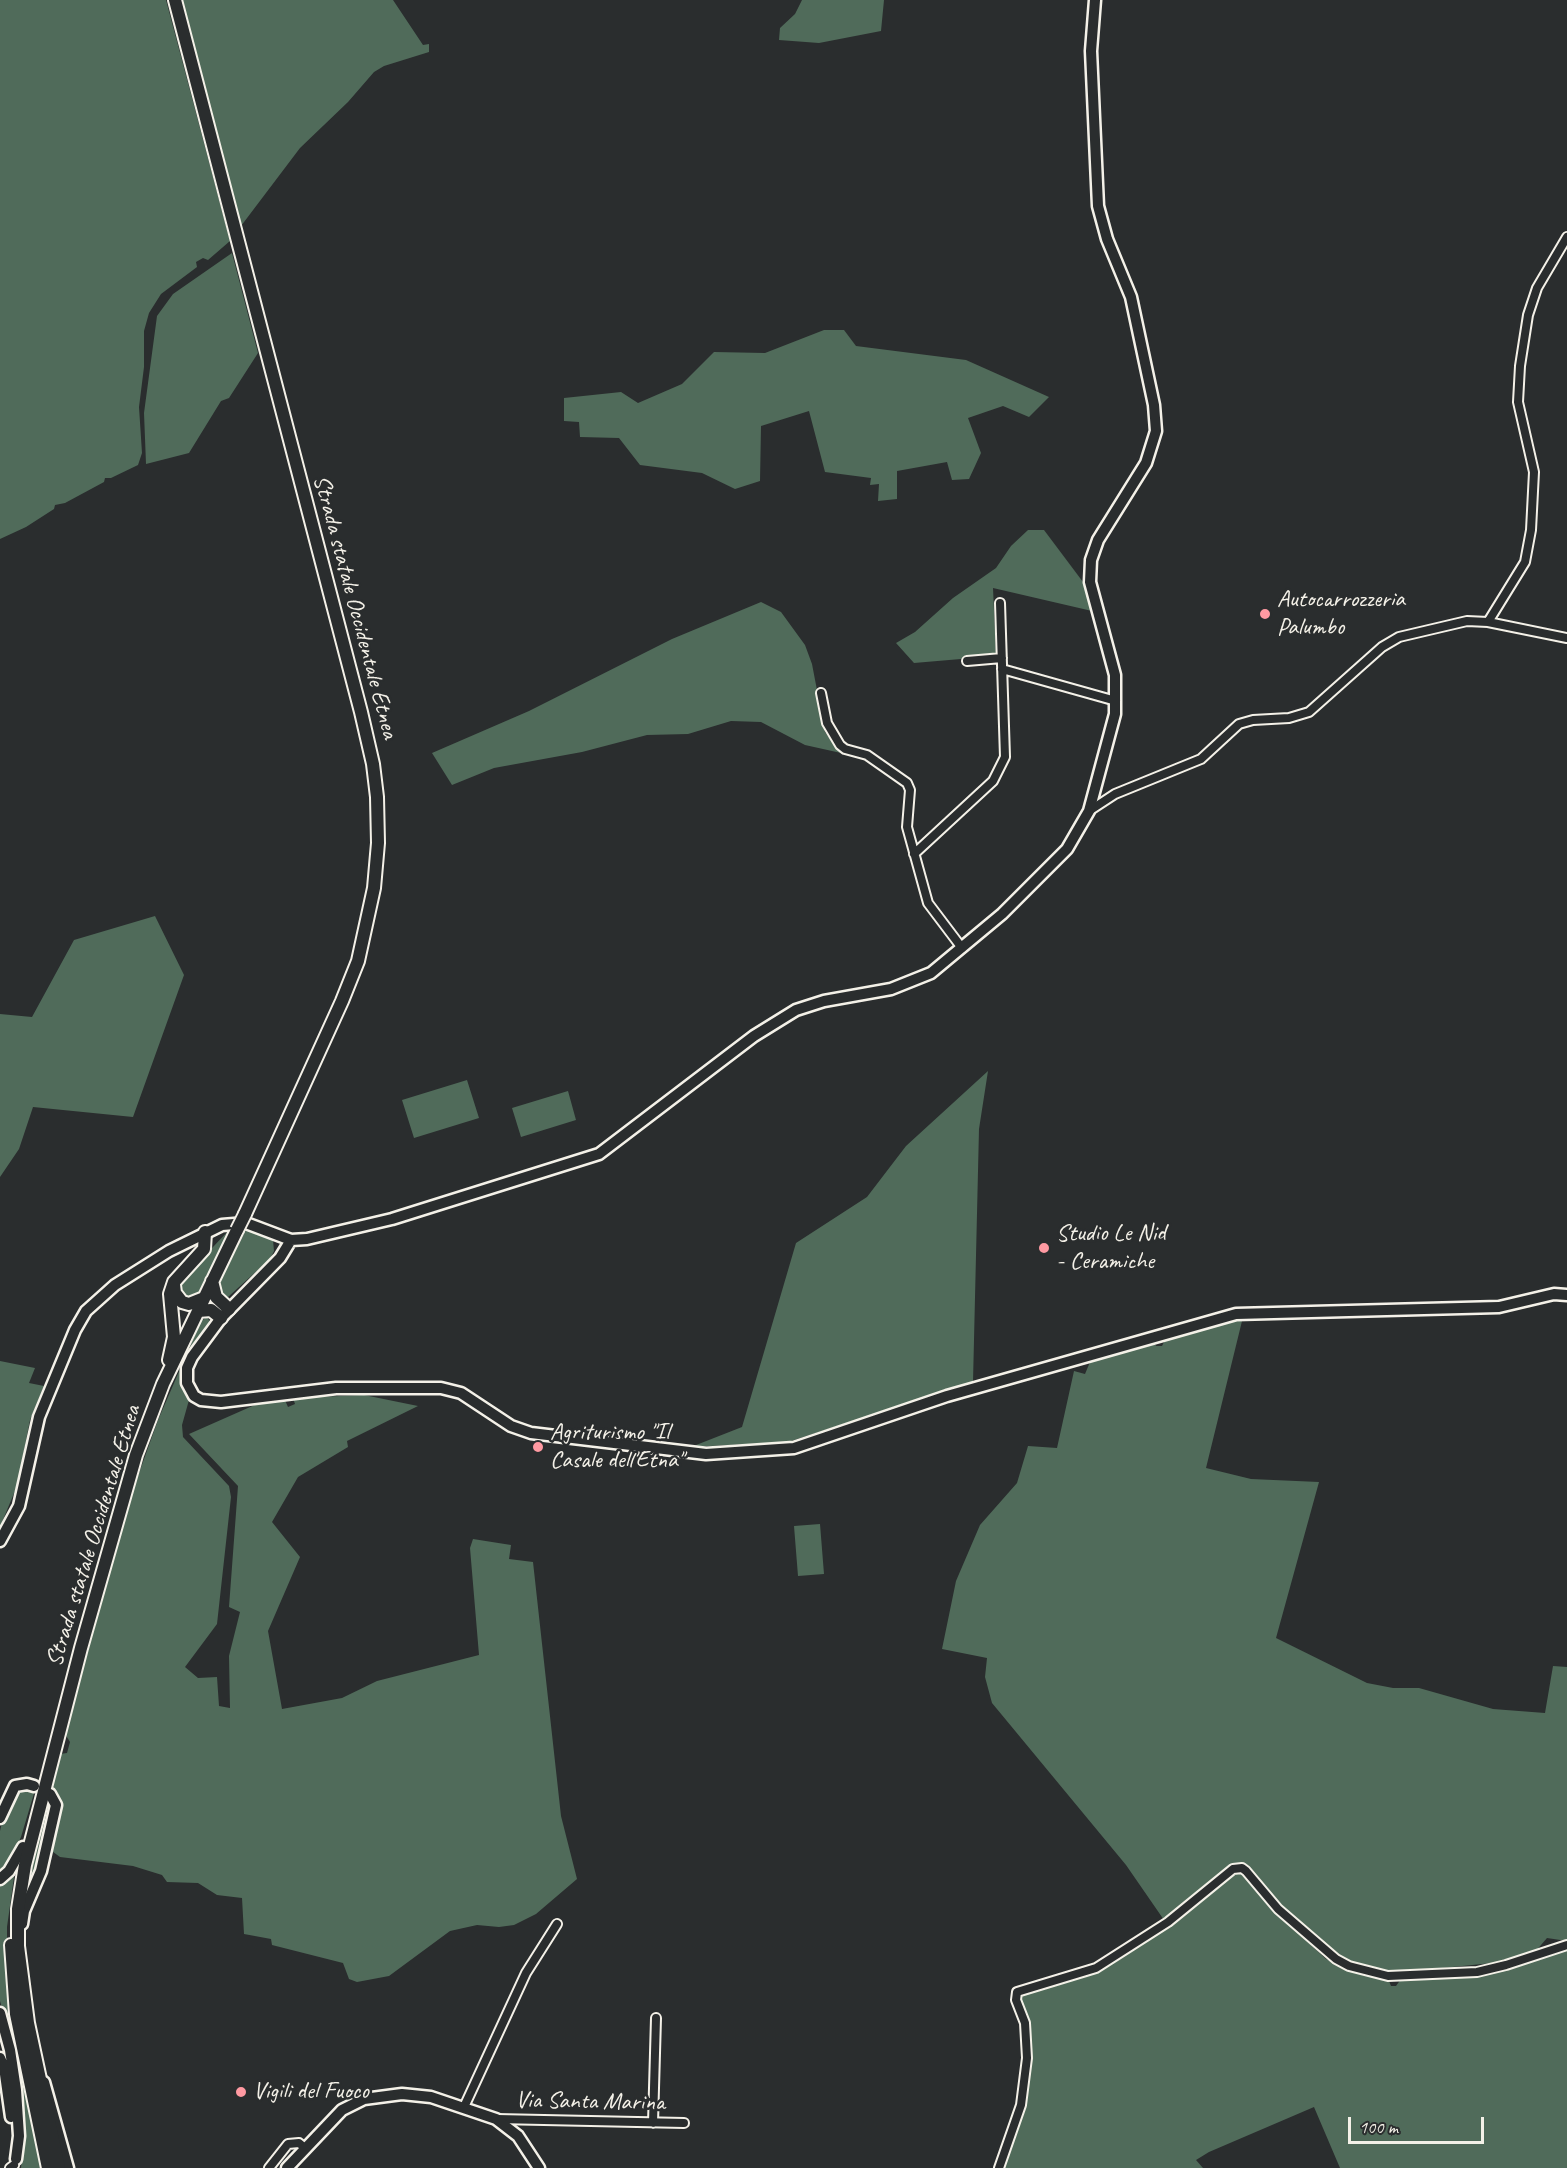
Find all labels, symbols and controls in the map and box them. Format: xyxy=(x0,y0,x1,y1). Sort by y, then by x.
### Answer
street label: Strada statale Occidentale Etnea xyxy=(306,472,404,742)
place label: Autocarrozzeria Palumbo xyxy=(1277,586,1405,642)
marker: Autocarrozzeria Palumbo xyxy=(1258,607,1272,621)
place label: Studio Le Nid - Ceramiche xyxy=(1056,1220,1166,1276)
marker: Studio Le Nid - Ceramiche xyxy=(1037,1241,1051,1255)
street label: Strada statale Occidentale Etnea xyxy=(41,1402,147,1670)
place label: Agriturismo "Il Casale dell'Etna" xyxy=(550,1419,683,1475)
marker: Agriturismo "Il Casale dell'Etna" xyxy=(531,1440,545,1454)
place label: Vigili del Fuoco xyxy=(253,2078,369,2106)
marker: Vigili del Fuoco xyxy=(234,2085,248,2099)
street label: Via Santa Marina xyxy=(515,2086,665,2118)
scale bar xyxy=(1351,2105,1488,2143)
text: 100 m xyxy=(1359,2116,1398,2138)

